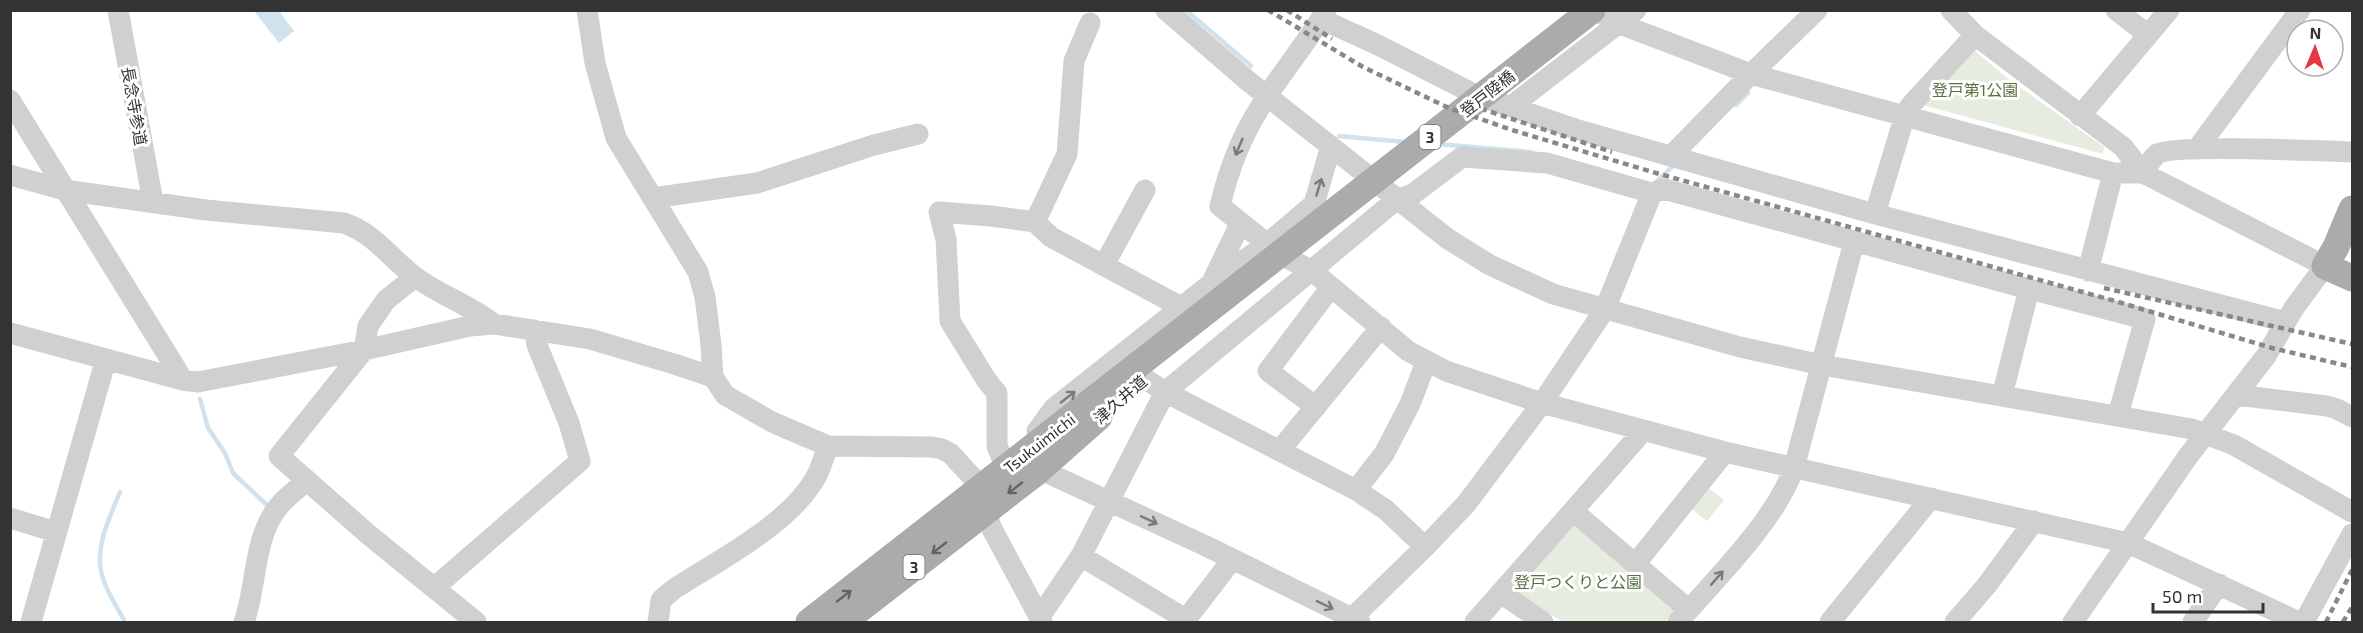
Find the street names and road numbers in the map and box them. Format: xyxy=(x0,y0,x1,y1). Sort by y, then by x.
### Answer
street label: 長念寺参道 xyxy=(119,65,151,147)
street label: 登戸陸橋 xyxy=(1456,66,1518,120)
road number: 3 xyxy=(1420,125,1440,149)
street label: 津久井道 xyxy=(1090,371,1150,427)
street label: Tsukuimichi xyxy=(1000,409,1078,477)
road number: 3 xyxy=(904,555,924,579)

